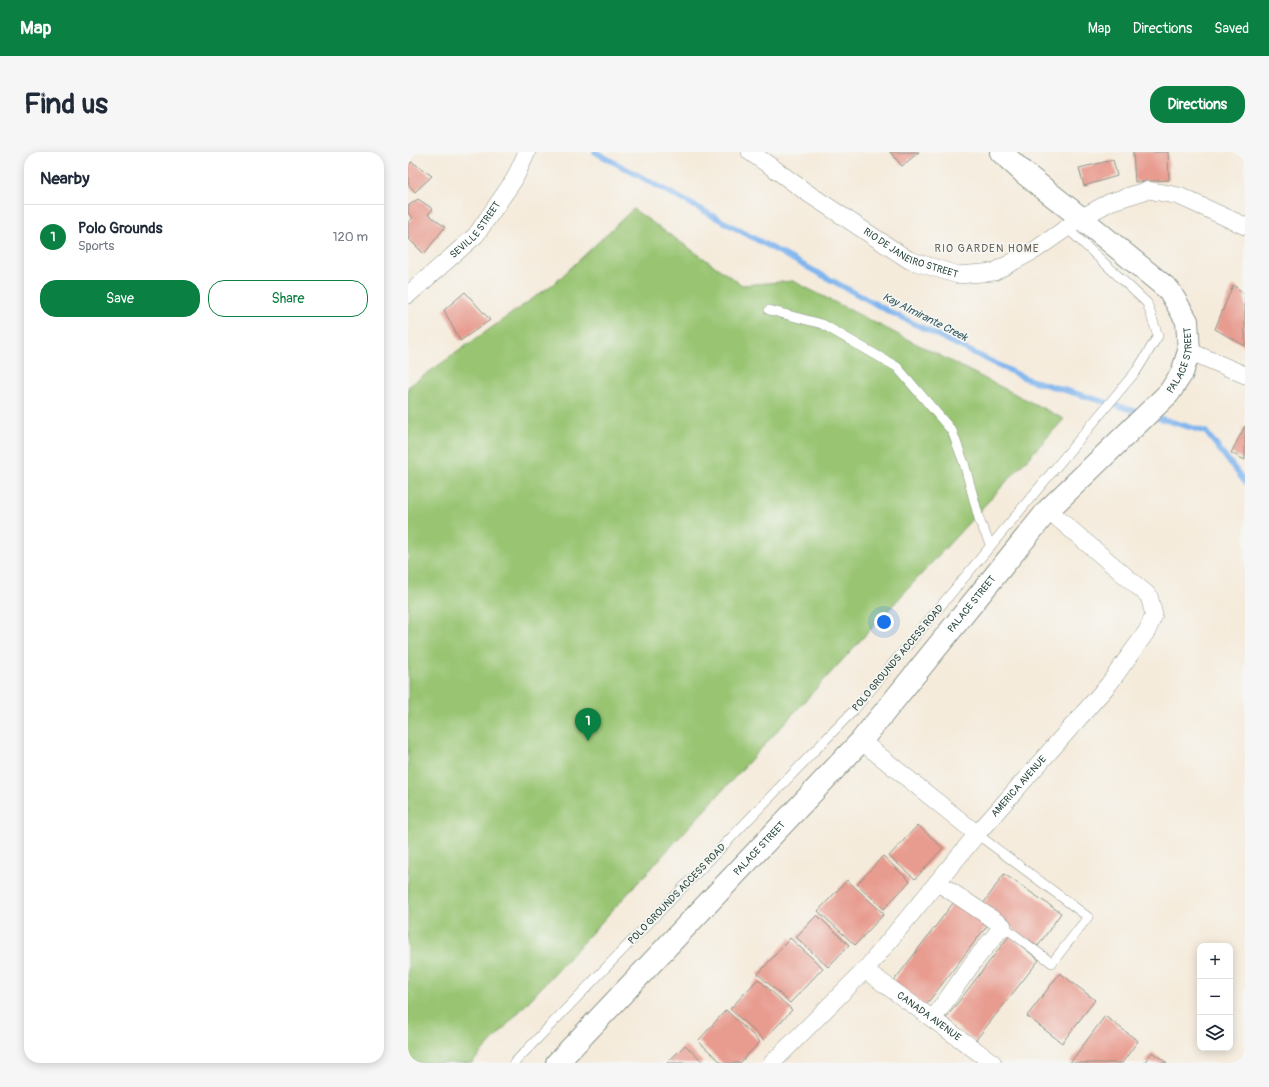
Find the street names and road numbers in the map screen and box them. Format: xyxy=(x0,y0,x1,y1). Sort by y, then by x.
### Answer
street label: SEVILLE STREET xyxy=(448,199,503,261)
street label: RIO DE JANEIRO STREET xyxy=(861,226,960,281)
street label: PALACE STREET xyxy=(1164,327,1195,396)
street label: PALACE STREET xyxy=(945,573,999,635)
street label: POLO GROUNDS ACCESS ROAD xyxy=(850,602,946,714)
street label: AMERICA AVENUE xyxy=(989,753,1049,820)
street label: PALACE STREET xyxy=(731,819,788,878)
street label: POLO GROUNDS ACCESS ROAD xyxy=(626,841,728,947)
street label: CANADA AVENUE xyxy=(895,989,963,1044)

